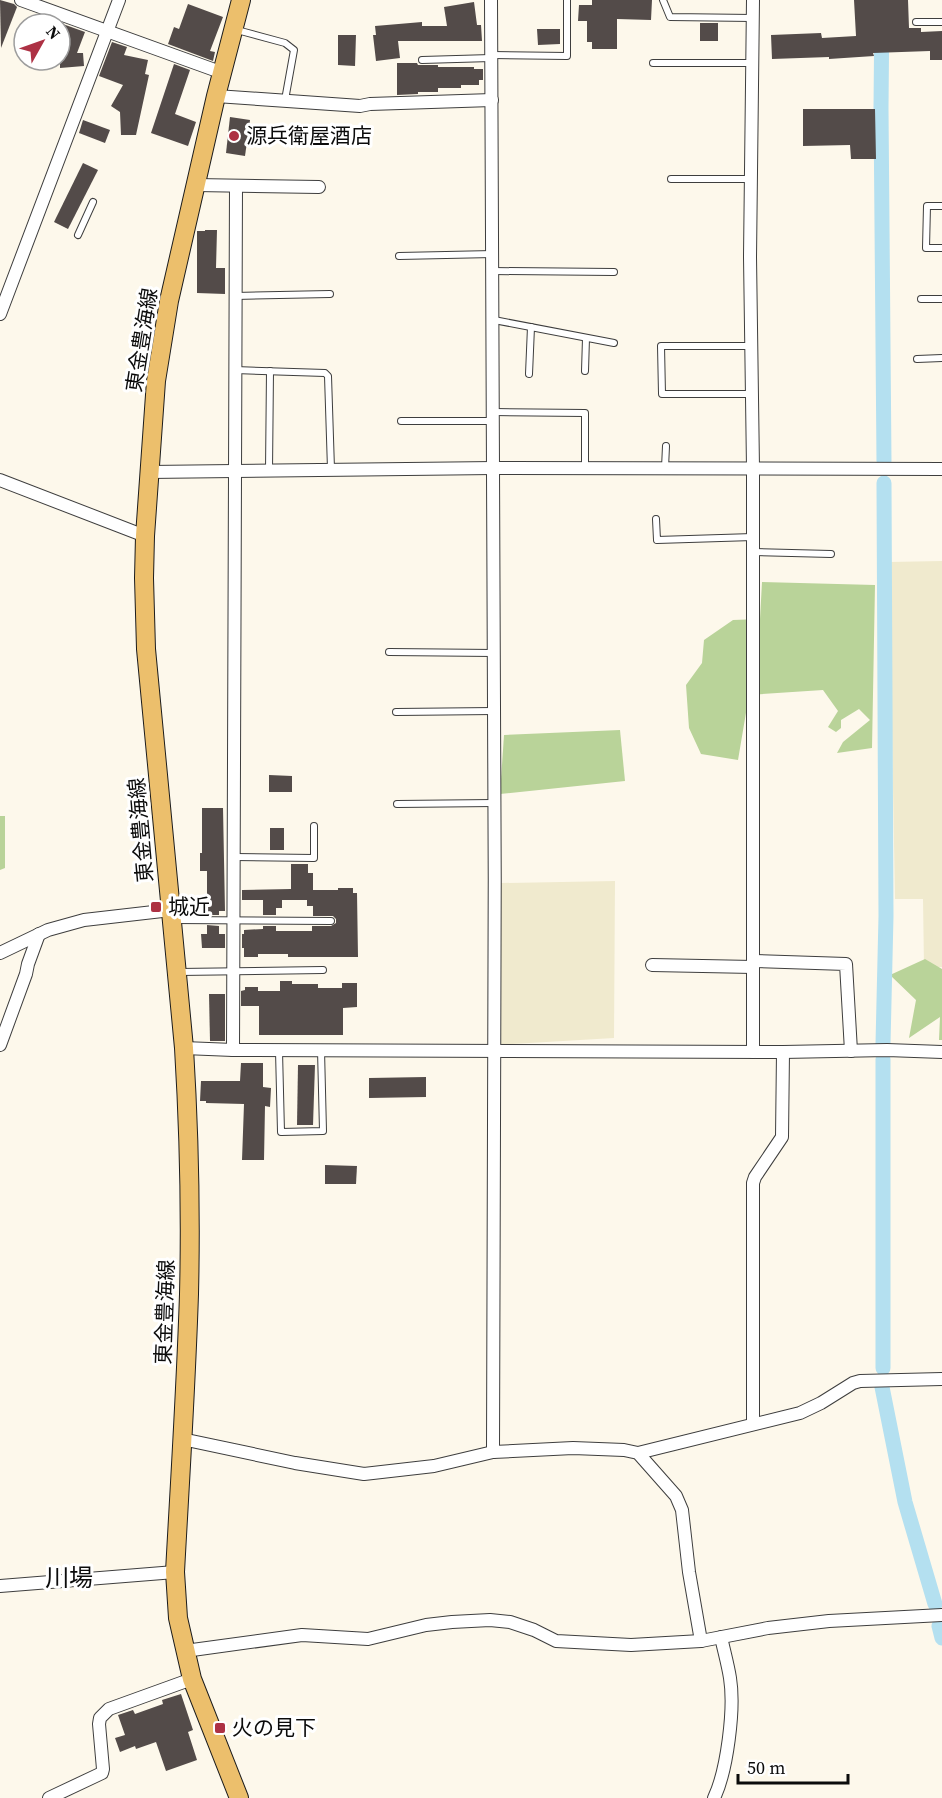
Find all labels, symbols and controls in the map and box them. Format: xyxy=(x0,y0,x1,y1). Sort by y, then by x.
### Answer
north arrow xyxy=(12,12,72,72)
text: N xyxy=(41,21,66,44)
place label: 源兵衛屋酒店 xyxy=(246,121,372,150)
marker: 源兵衛屋酒店 xyxy=(227,129,241,143)
street label: 東金豊海線 xyxy=(119,286,164,394)
street label: 東金豊海線 xyxy=(121,776,160,884)
place label: 城近 xyxy=(168,892,210,921)
marker: 城近 xyxy=(149,900,163,914)
street label: 東金豊海線 xyxy=(148,1259,181,1365)
district label: 川場 xyxy=(45,1561,93,1594)
place label: 火の見下 xyxy=(232,1713,316,1742)
marker: 火の見下 xyxy=(213,1721,227,1735)
scale bar xyxy=(738,1747,848,1785)
text: 50 m xyxy=(747,1755,785,1780)

